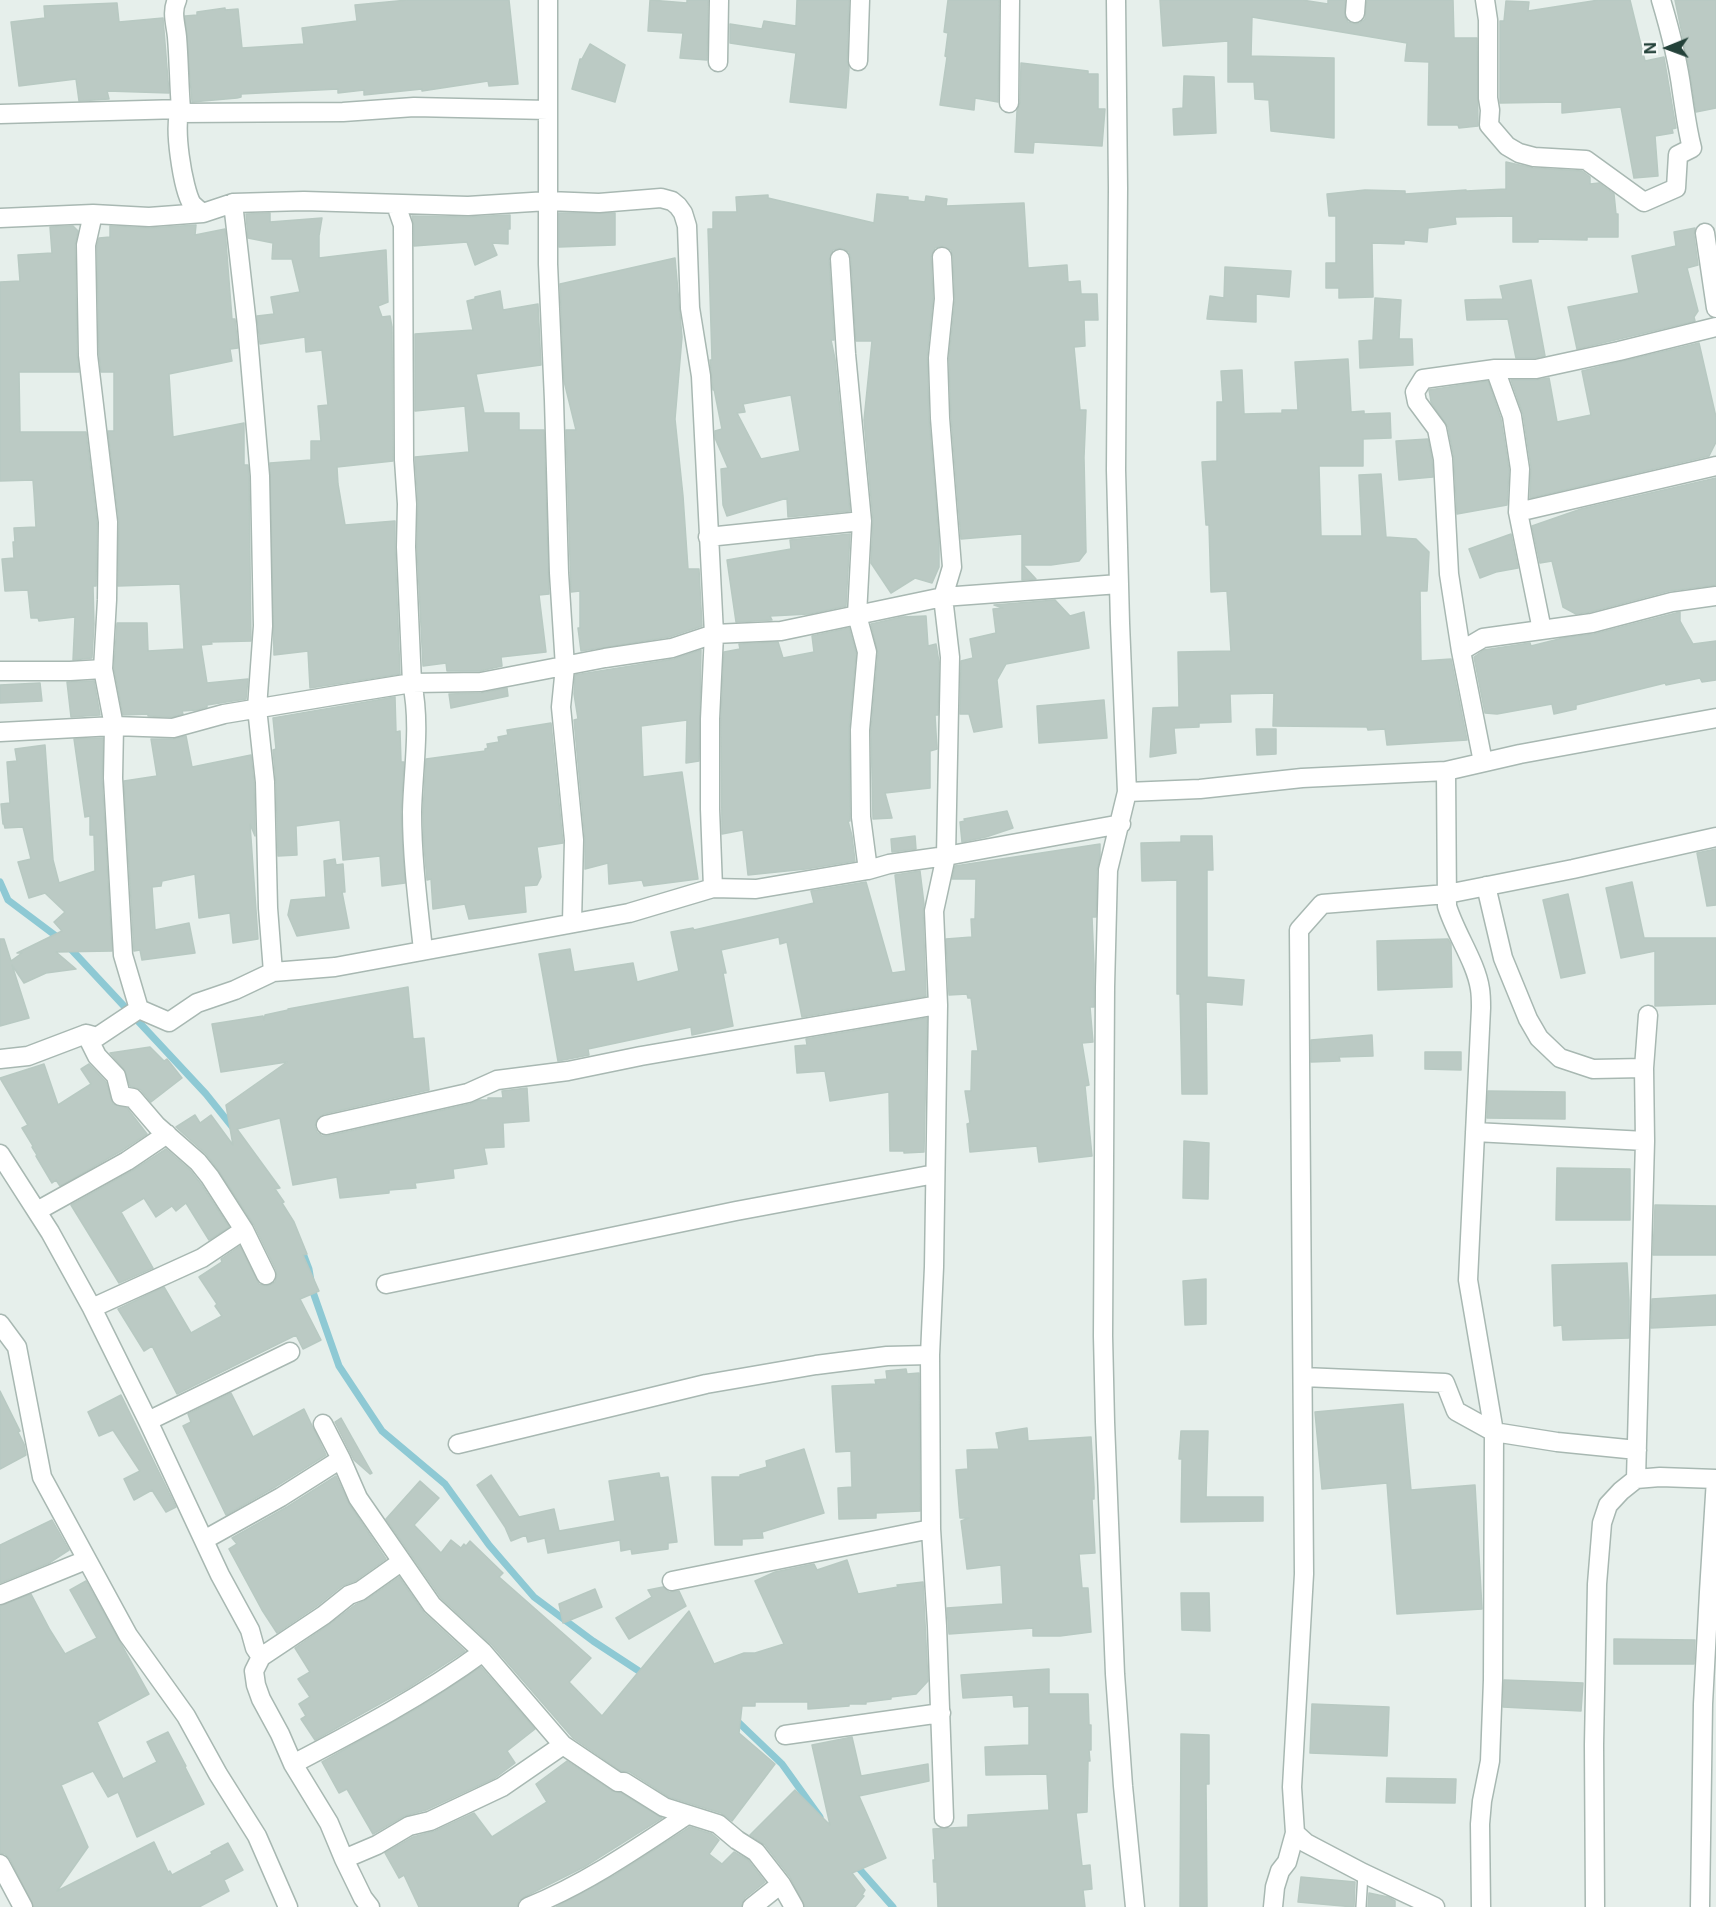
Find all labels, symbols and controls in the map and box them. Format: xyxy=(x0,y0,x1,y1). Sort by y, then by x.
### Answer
north arrow xyxy=(1638,18,1698,78)
text: N xyxy=(1640,42,1660,55)

